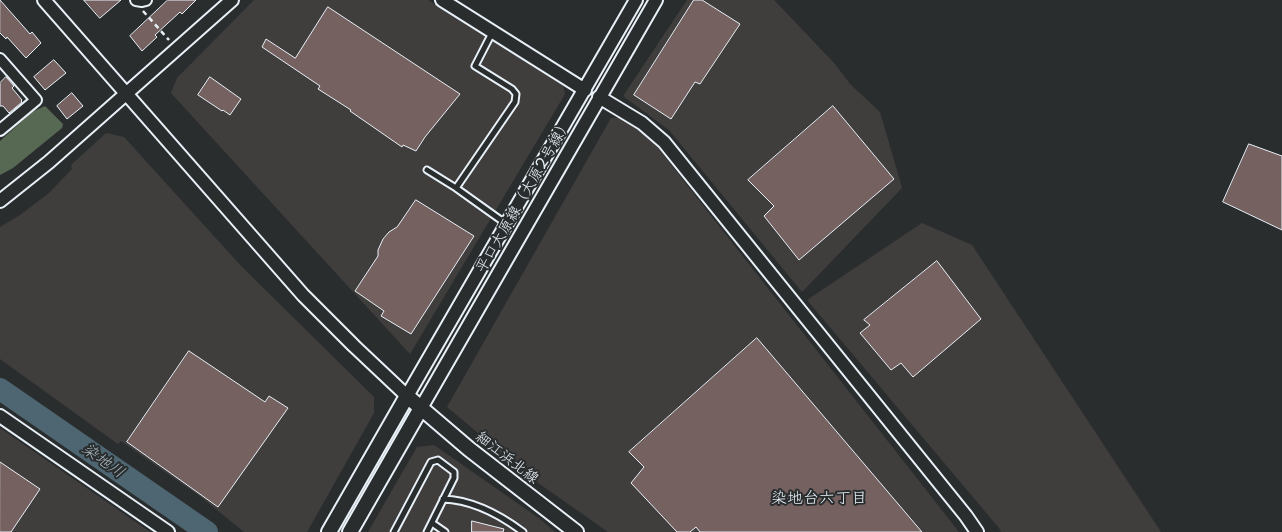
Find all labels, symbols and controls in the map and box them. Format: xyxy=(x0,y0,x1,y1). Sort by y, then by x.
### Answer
street label: 平口大原線（大原2号線） xyxy=(472,115,576,277)
street label: 細江浜北線 xyxy=(472,428,542,488)
water label: 染地川 xyxy=(78,439,128,483)
district label: 染地台六丁目 xyxy=(771,489,867,509)

